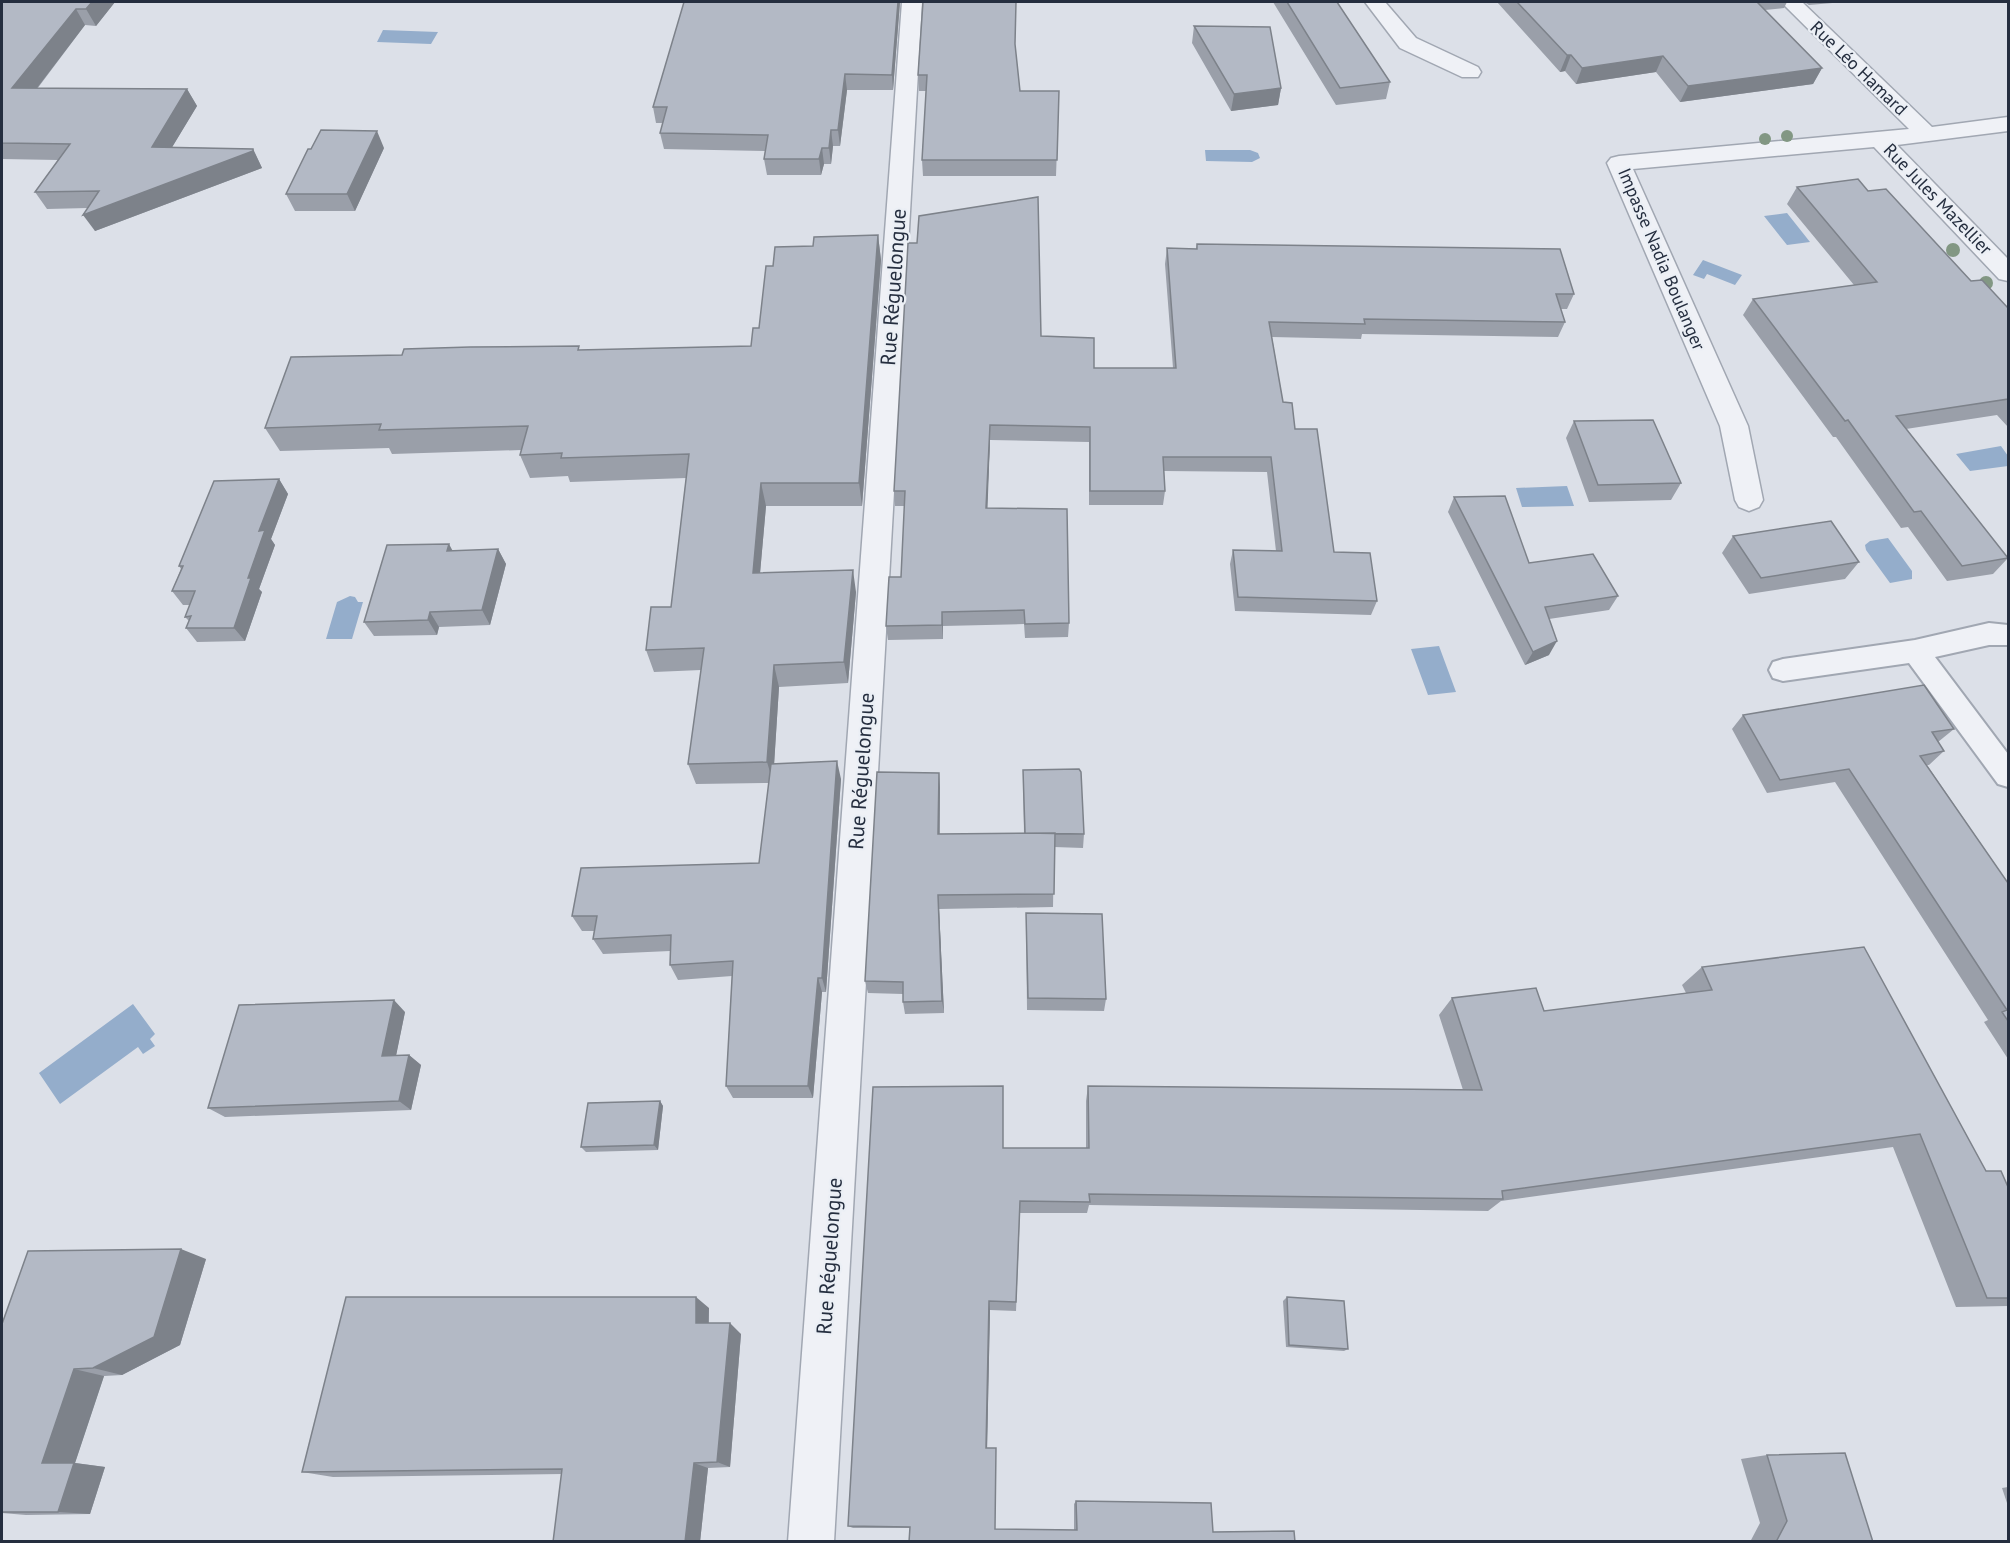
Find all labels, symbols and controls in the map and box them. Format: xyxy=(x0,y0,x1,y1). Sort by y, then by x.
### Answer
street label: Rue Léo Hamard xyxy=(1806,16,1912,120)
street label: Rue Jules Mazellier xyxy=(1879,138,1997,260)
street label: Impasse Nadia Boulanger xyxy=(1613,164,1711,354)
street label: Rue Réguelongue xyxy=(874,208,912,366)
street label: Rue Réguelongue xyxy=(842,692,880,850)
street label: Rue Réguelongue xyxy=(810,1177,848,1335)

